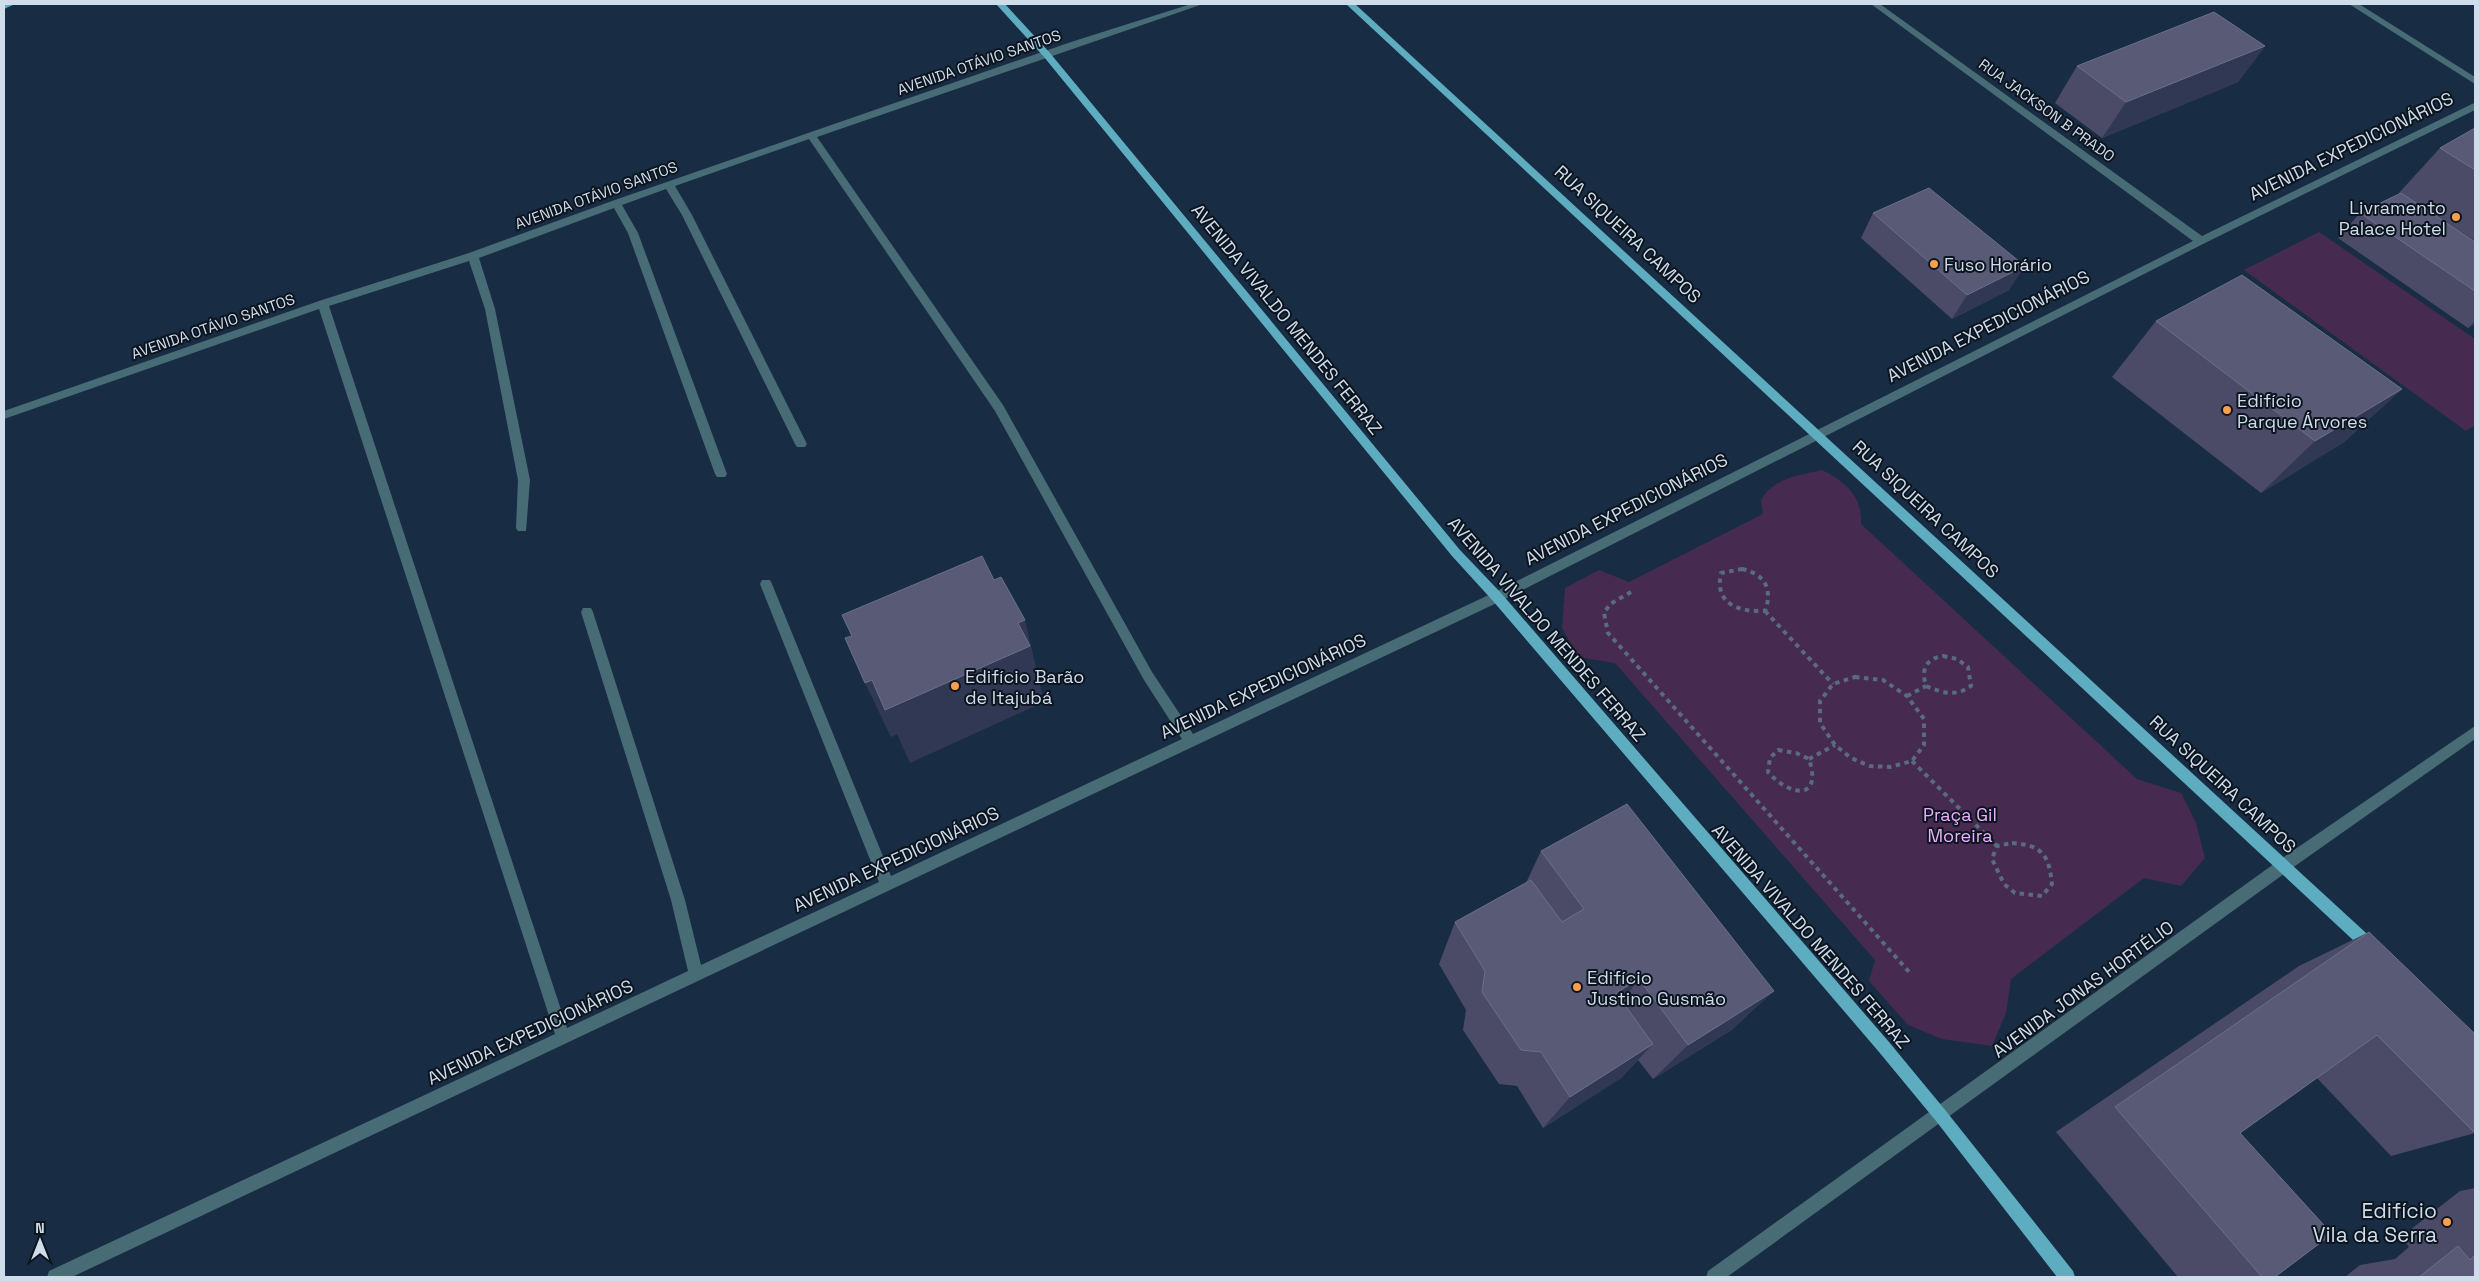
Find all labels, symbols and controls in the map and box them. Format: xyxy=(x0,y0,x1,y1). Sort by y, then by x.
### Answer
street label: AVENIDA OTÁVIO SANTOS xyxy=(895,25,1063,99)
street label: RUA JACKSON B PRADO xyxy=(1975,54,2119,166)
street label: AVENIDA EXPEDICIONÁRIOS xyxy=(2245,86,2457,206)
street label: AVENIDA OTÁVIO SANTOS xyxy=(512,157,680,233)
street label: RUA SIQUEIRA CAMPOS xyxy=(1550,160,1706,308)
place label: Livramento Palace Hotel xyxy=(2339,196,2446,240)
street label: AVENIDA VIVALDO MENDES FERRAZ xyxy=(1187,199,1387,439)
marker: Livramento Palace Hotel xyxy=(2450,211,2462,223)
place label: Fuso Horário xyxy=(1944,253,2052,276)
marker: Fuso Horário xyxy=(1928,258,1940,270)
street label: AVENIDA EXPEDICIONÁRIOS xyxy=(1883,265,2093,387)
street label: AVENIDA OTÁVIO SANTOS xyxy=(129,289,297,363)
place label: Edifício Parque Árvores xyxy=(2237,389,2367,433)
marker: Edifício Parque Árvores xyxy=(2221,404,2233,416)
street label: RUA SIQUEIRA CAMPOS xyxy=(1848,435,2004,583)
street label: AVENIDA EXPEDICIONÁRIOS xyxy=(1521,448,1731,570)
street label: AVENIDA VIVALDO MENDES FERRAZ xyxy=(1443,512,1651,746)
street label: AVENIDA EXPEDICIONÁRIOS xyxy=(1156,628,1370,744)
place label: Edifício Barão de Itajubá xyxy=(965,665,1084,709)
marker: Edifício Barão de Itajubá xyxy=(949,680,961,692)
street label: RUA SIQUEIRA CAMPOS xyxy=(2145,710,2301,858)
street label: AVENIDA EXPEDICIONÁRIOS xyxy=(789,801,1003,917)
park label: Praça Gil Moreira xyxy=(1923,803,1997,847)
street label: AVENIDA VIVALDO MENDES FERRAZ xyxy=(1707,819,1915,1053)
street label: AVENIDA JONAS HORTÉLIO xyxy=(1988,915,2178,1063)
place label: Edifício Justino Gusmão xyxy=(1587,966,1726,1010)
street label: AVENIDA EXPEDICIONÁRIOS xyxy=(423,974,637,1090)
marker: Edifício Justino Gusmão xyxy=(1571,981,1583,993)
place label: Edifício Vila da Serra xyxy=(2312,1197,2437,1248)
north arrow xyxy=(15,1216,65,1266)
marker: Edifício Vila da Serra xyxy=(2441,1216,2453,1228)
text: N xyxy=(35,1219,45,1237)

